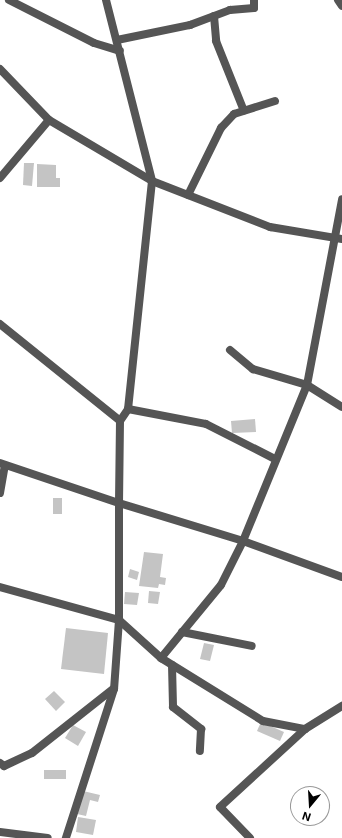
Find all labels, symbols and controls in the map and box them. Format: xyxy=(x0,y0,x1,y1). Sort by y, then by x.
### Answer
north arrow xyxy=(290,786,330,826)
text: N xyxy=(300,809,313,824)

